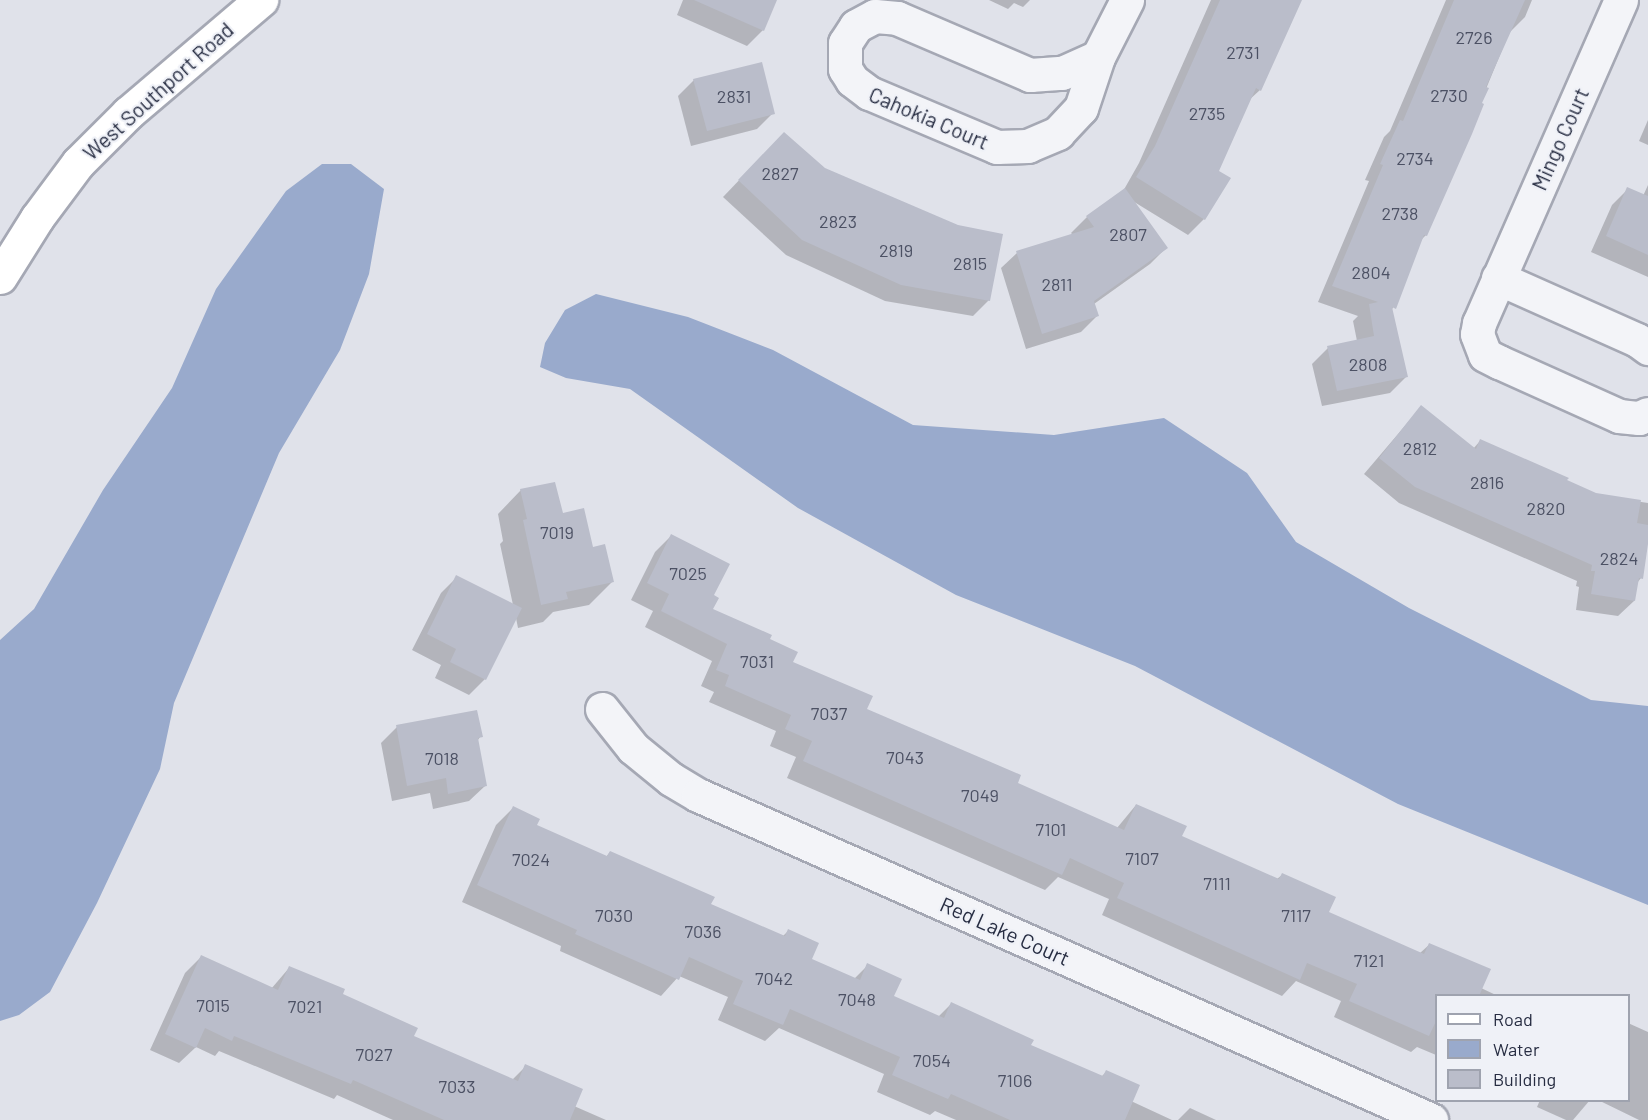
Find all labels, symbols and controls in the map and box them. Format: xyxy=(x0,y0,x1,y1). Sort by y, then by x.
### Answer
street label: West Southport Road xyxy=(78,17,238,165)
house number: 2726 xyxy=(1455,26,1493,48)
house number: 2731 xyxy=(1226,41,1260,63)
street label: Cahokia Court xyxy=(865,81,993,155)
house number: 2730 xyxy=(1430,84,1468,106)
street label: Mingo Court xyxy=(1526,84,1594,194)
house number: 2831 xyxy=(717,85,751,107)
house number: 2735 xyxy=(1189,102,1225,124)
house number: 2734 xyxy=(1396,147,1434,169)
house number: 2827 xyxy=(761,162,799,184)
house number: 2738 xyxy=(1382,202,1418,224)
house number: 2823 xyxy=(819,210,857,232)
house number: 2807 xyxy=(1109,223,1147,245)
house number: 2819 xyxy=(879,239,913,261)
house number: 2815 xyxy=(953,252,987,274)
house number: 2804 xyxy=(1351,261,1391,283)
house number: 2811 xyxy=(1041,273,1073,295)
house number: 2808 xyxy=(1349,353,1387,375)
house number: 2812 xyxy=(1403,437,1437,459)
house number: 2816 xyxy=(1470,471,1504,493)
house number: 2820 xyxy=(1527,497,1565,519)
house number: 7019 xyxy=(540,521,574,543)
house number: 2824 xyxy=(1600,547,1638,569)
house number: 7025 xyxy=(669,562,707,584)
house number: 7031 xyxy=(740,650,774,672)
house number: 7037 xyxy=(811,702,847,724)
house number: 7043 xyxy=(886,746,924,768)
house number: 7018 xyxy=(425,747,459,769)
house number: 7049 xyxy=(961,784,999,806)
house number: 7101 xyxy=(1036,818,1066,840)
house number: 7107 xyxy=(1125,847,1159,869)
house number: 7024 xyxy=(512,848,550,870)
house number: 7111 xyxy=(1203,872,1231,894)
street label: Red Lake Court xyxy=(936,891,1074,971)
house number: 7030 xyxy=(595,904,633,926)
house number: 7117 xyxy=(1281,904,1311,926)
house number: 7036 xyxy=(684,920,722,942)
house number: 7121 xyxy=(1354,949,1384,971)
house number: 7042 xyxy=(755,967,793,989)
house number: 7048 xyxy=(838,988,876,1010)
house number: 7015 xyxy=(196,994,230,1016)
legend xyxy=(1435,994,1630,1102)
house number: 7021 xyxy=(288,995,322,1017)
text: Road xyxy=(1493,1008,1533,1030)
text: Water xyxy=(1493,1038,1540,1060)
house number: 7027 xyxy=(356,1043,392,1065)
house number: 7054 xyxy=(913,1049,951,1071)
text: Building xyxy=(1493,1068,1556,1090)
house number: 7106 xyxy=(998,1069,1032,1091)
house number: 7033 xyxy=(438,1075,476,1097)

